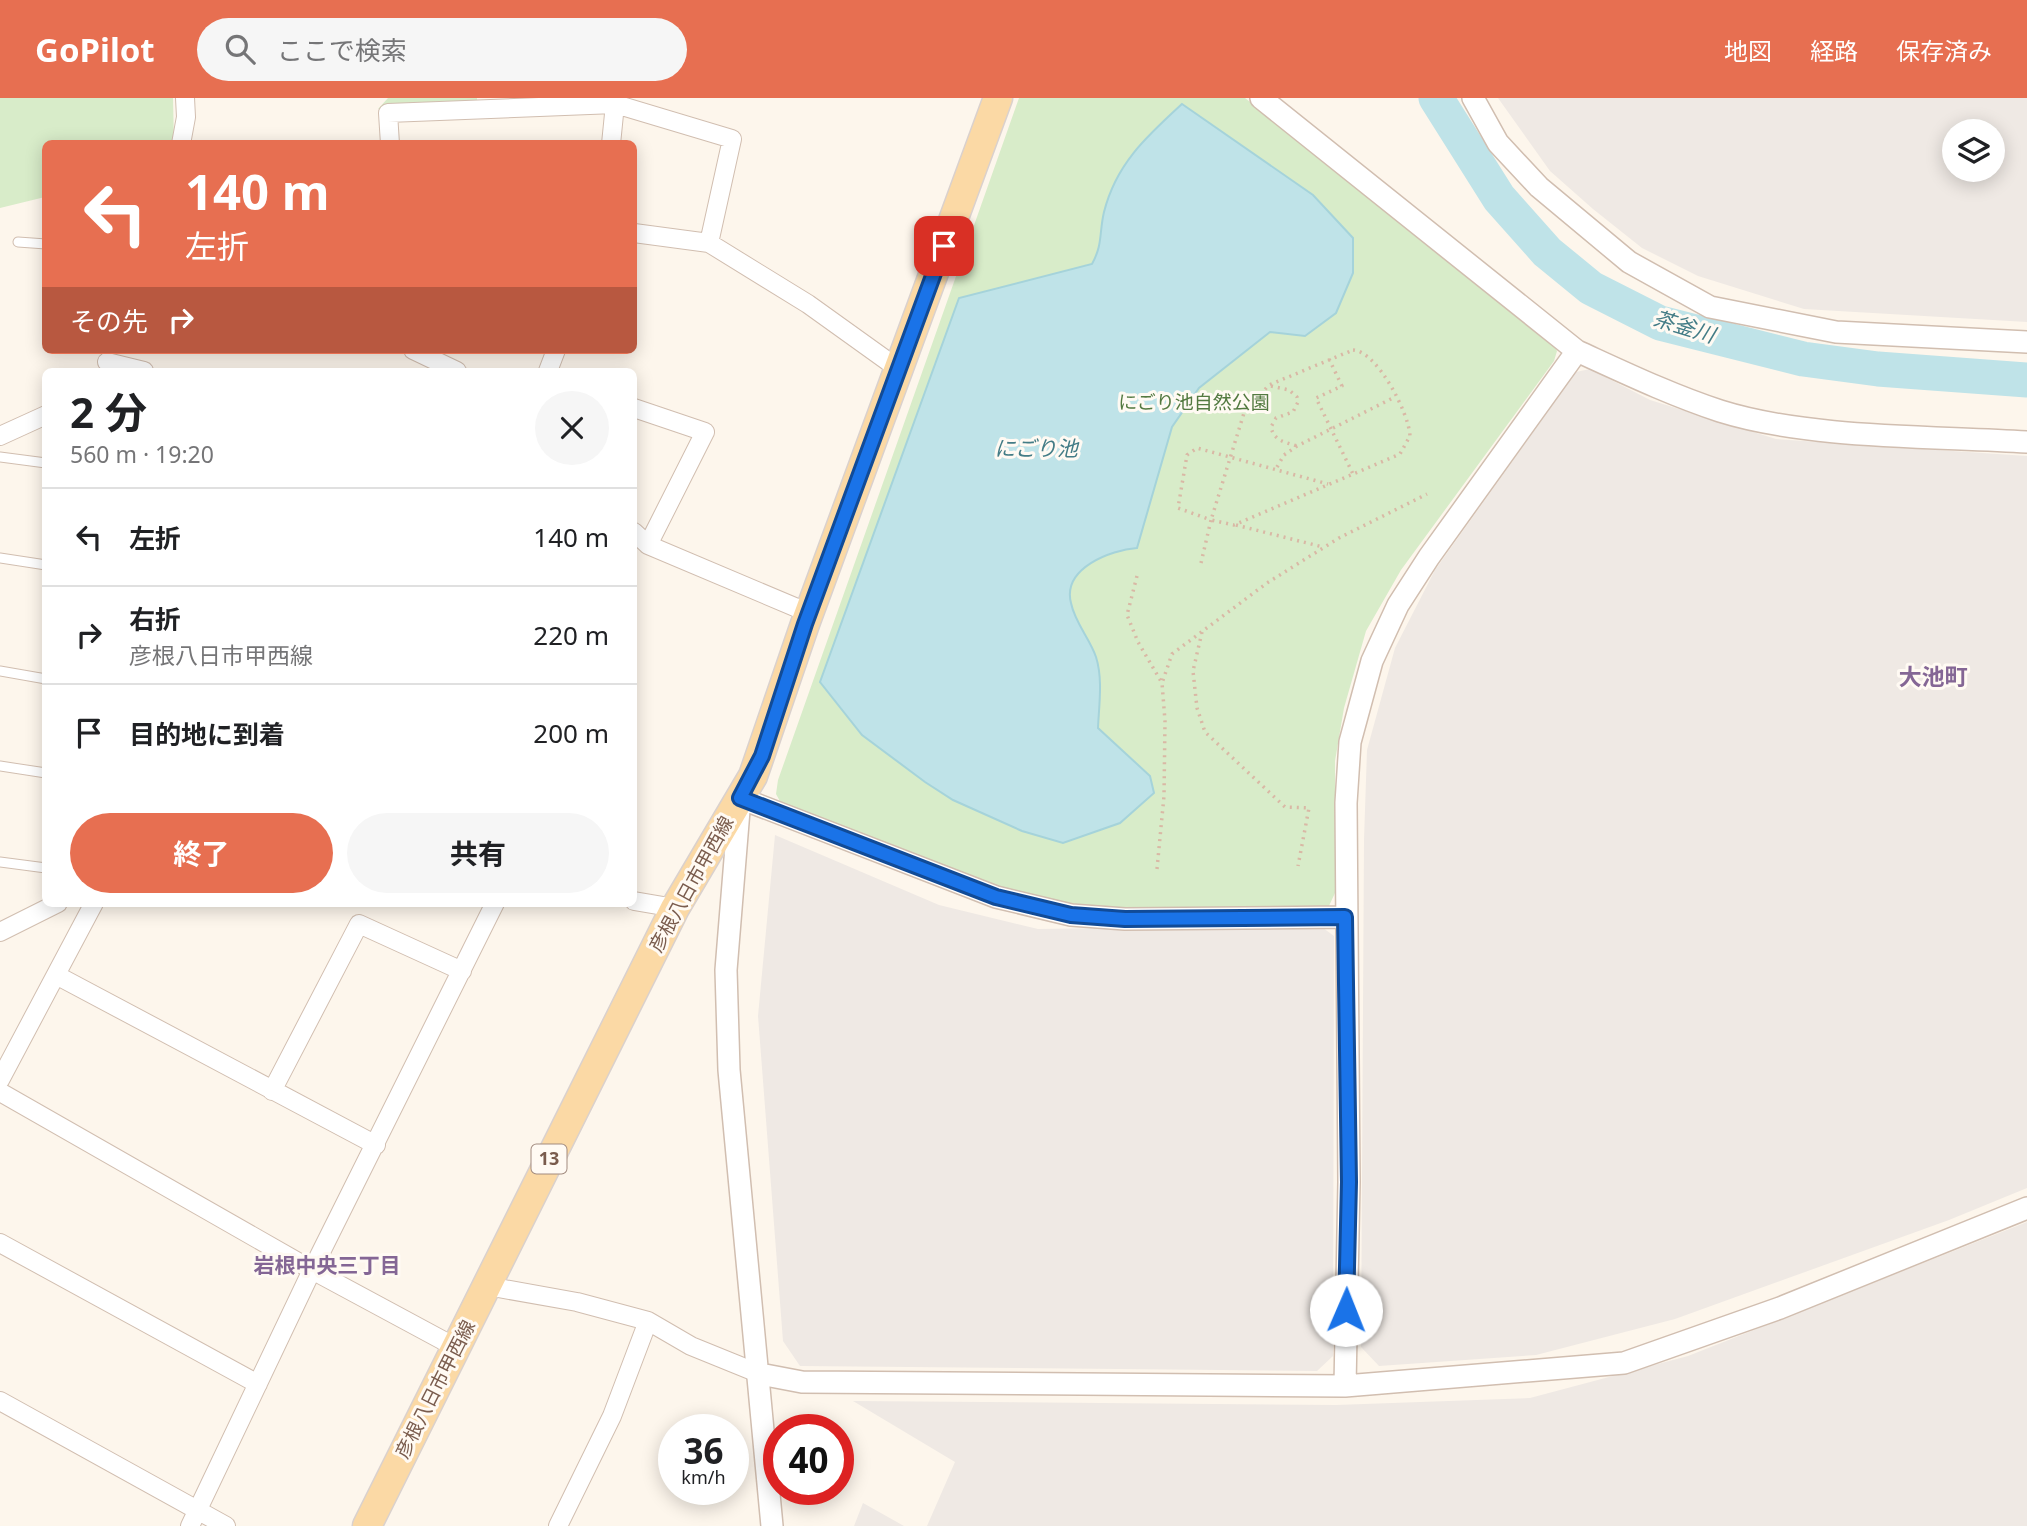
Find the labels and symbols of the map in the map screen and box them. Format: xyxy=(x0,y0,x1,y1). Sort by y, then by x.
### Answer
pin xyxy=(914,216,974,276)
water label: 茶釜川 xyxy=(1650,303,1720,349)
park label: にごり池自然公園 xyxy=(1118,389,1270,415)
water label: にごり池 xyxy=(994,434,1080,462)
district label: 大池町 xyxy=(1899,660,1968,692)
street label: 彦根八日市甲西線 xyxy=(643,811,739,957)
road number: 13 xyxy=(532,1144,566,1174)
district label: 岩根中央三丁目 xyxy=(254,1251,401,1279)
position arrow xyxy=(1309,1273,1383,1347)
street label: 彦根八日市甲西線 xyxy=(389,1315,481,1463)
speed limit sign: 40 xyxy=(763,1414,854,1505)

